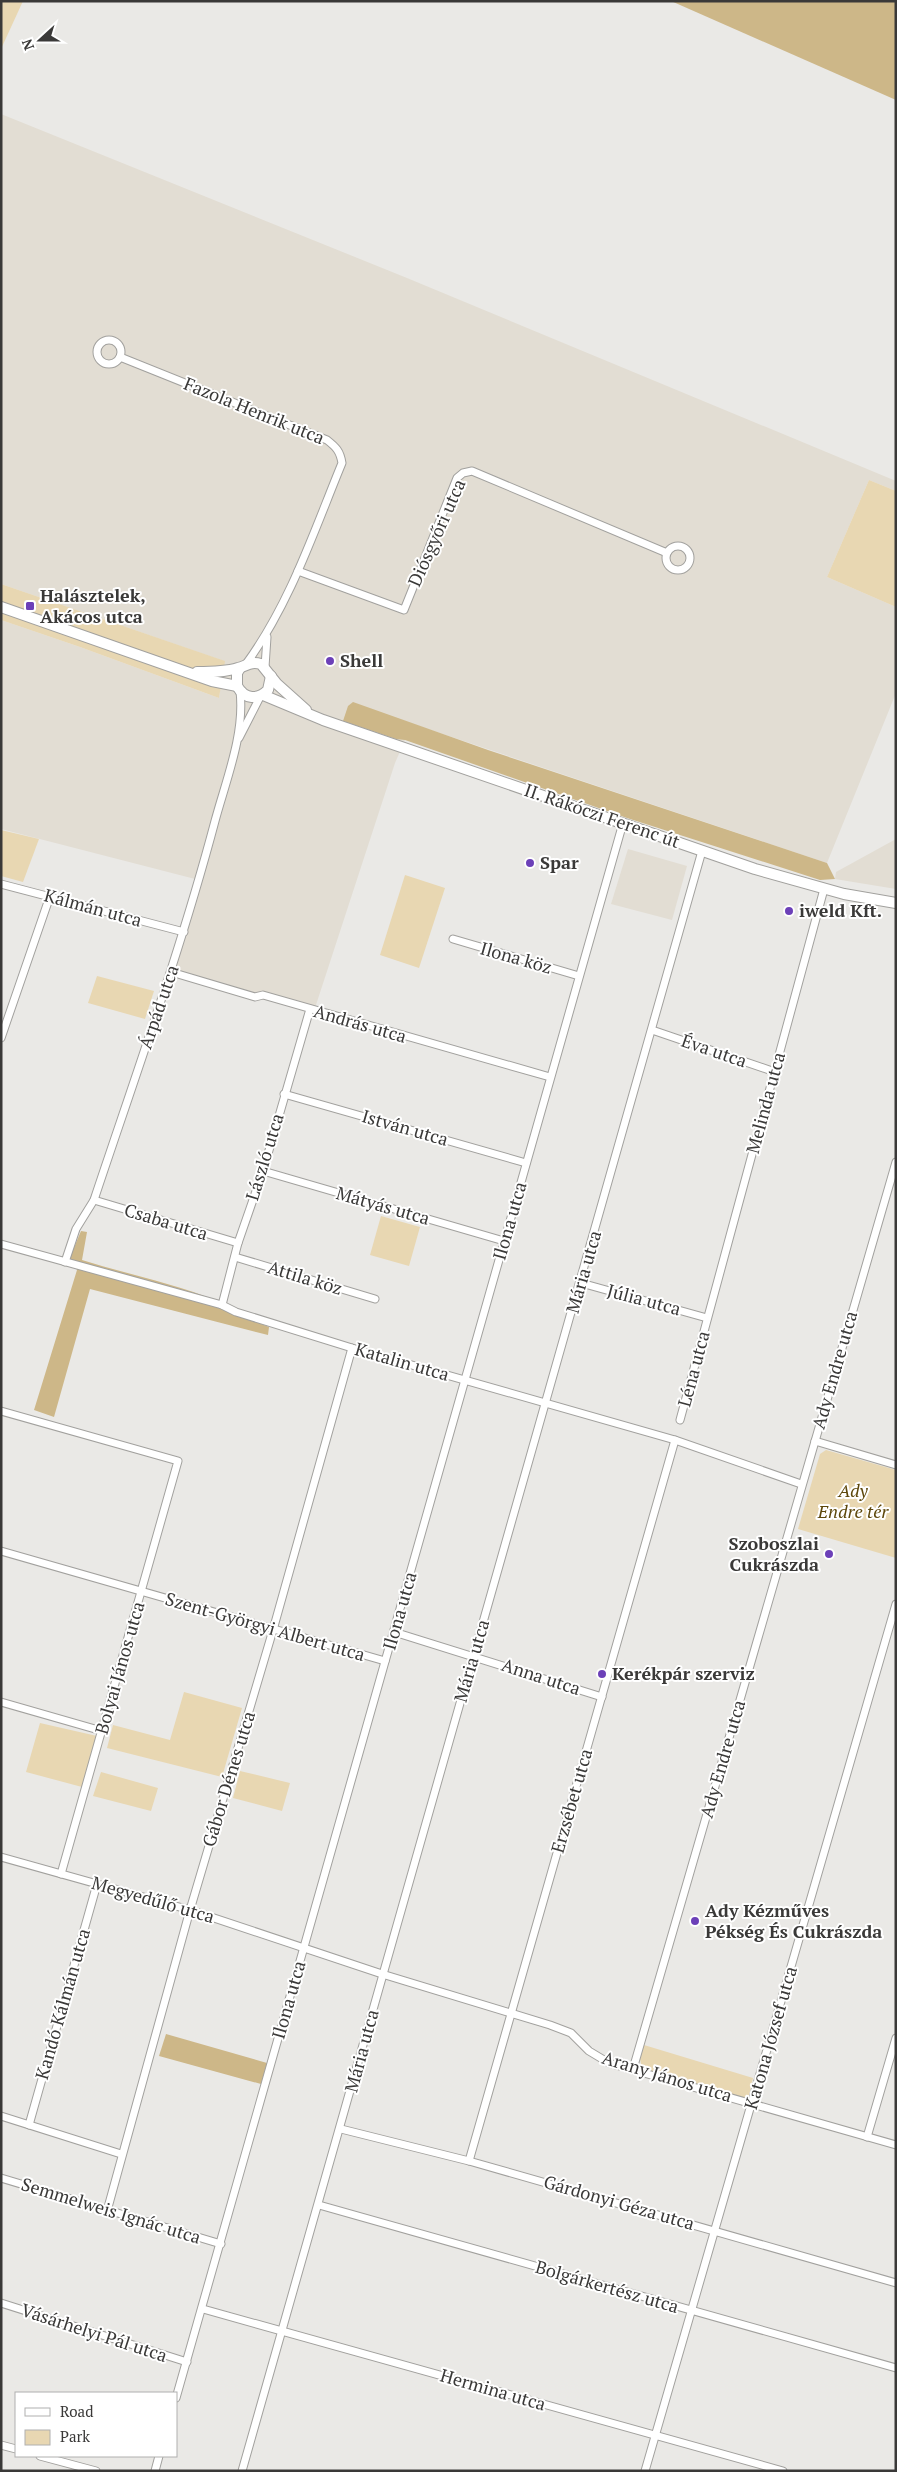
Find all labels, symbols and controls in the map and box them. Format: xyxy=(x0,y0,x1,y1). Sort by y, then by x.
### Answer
north arrow xyxy=(15,15,65,65)
text: N xyxy=(16,36,38,53)
street label: Fazola Henrik utca xyxy=(181,371,328,449)
street label: Diósgyőri utca xyxy=(402,475,470,590)
place label: Halásztelek, Akácos utca xyxy=(40,583,146,628)
marker: Halásztelek, Akácos utca xyxy=(24,600,36,612)
place label: Shell xyxy=(340,648,383,672)
marker: Shell xyxy=(324,655,336,667)
street label: II. Rákóczi Ferenc út xyxy=(521,777,684,853)
place label: Spar xyxy=(540,850,579,874)
marker: Spar xyxy=(524,857,536,869)
street label: Kálmán utca xyxy=(42,882,145,932)
place label: iweld Kft. xyxy=(799,898,882,922)
marker: iweld Kft. xyxy=(783,905,795,917)
street label: Ilona köz xyxy=(478,935,555,979)
street label: Árpád utca xyxy=(132,961,184,1052)
street label: András utca xyxy=(311,998,410,1048)
street label: Éva utca xyxy=(678,1028,750,1072)
street label: Melinda utca xyxy=(740,1049,790,1156)
street label: István utca xyxy=(359,1103,451,1151)
street label: László utca xyxy=(239,1110,289,1203)
street label: Ilona utca xyxy=(486,1179,532,1263)
street label: Mátyás utca xyxy=(334,1180,433,1230)
street label: Csaba utca xyxy=(122,1197,211,1245)
street label: Mária utca xyxy=(560,1228,606,1316)
street label: Attila köz xyxy=(265,1254,345,1300)
street label: Júlia utca xyxy=(605,1278,684,1320)
street label: Ady Endre utca xyxy=(806,1308,862,1432)
street label: Léna utca xyxy=(671,1328,715,1409)
street label: Katalin utca xyxy=(352,1336,452,1386)
park label: Ady Endre tér xyxy=(817,1478,889,1523)
place label: Szoboszlai Cukrászda xyxy=(729,1531,819,1576)
marker: Szoboszlai Cukrászda xyxy=(823,1548,835,1560)
street label: Ilona utca xyxy=(376,1569,422,1653)
street label: Szent-Györgyi Albert utca xyxy=(163,1586,368,1666)
street label: Bolyai János utca xyxy=(89,1599,149,1737)
street label: Mária utca xyxy=(448,1617,494,1705)
street label: Anna utca xyxy=(499,1652,584,1700)
place label: Kerékpár szerviz xyxy=(612,1661,755,1685)
marker: Kerékpár szerviz xyxy=(596,1668,608,1680)
street label: Ady Endre utca xyxy=(694,1697,750,1821)
street label: Gábor Dénes utca xyxy=(196,1708,260,1850)
street label: Erzsébet utca xyxy=(545,1746,597,1856)
street label: Megyedűlő utca xyxy=(89,1870,217,1928)
place label: Ady Kézműves Pékség És Cukrászda xyxy=(705,1898,882,1943)
marker: Ady Kézműves Pékség És Cukrászda xyxy=(689,1915,701,1927)
street label: Kandó Kálmán utca xyxy=(29,1925,95,2082)
street label: Ilona utca xyxy=(265,1958,311,2042)
street label: Katona József utca xyxy=(738,1963,802,2112)
street label: Mária utca xyxy=(338,2007,384,2095)
street label: Arany János utca xyxy=(599,2045,735,2107)
street label: Gárdonyi Géza utca xyxy=(541,2169,698,2235)
street label: Semmelweis Ignác utca xyxy=(19,2171,204,2249)
street label: Bolgárkertész utca xyxy=(533,2254,682,2318)
street label: Vásárhelyi Pál utca xyxy=(18,2297,171,2367)
street label: Hermina utca xyxy=(438,2363,549,2416)
legend xyxy=(15,2392,178,2457)
text: Road xyxy=(60,2401,93,2421)
text: Park xyxy=(60,2426,90,2446)

